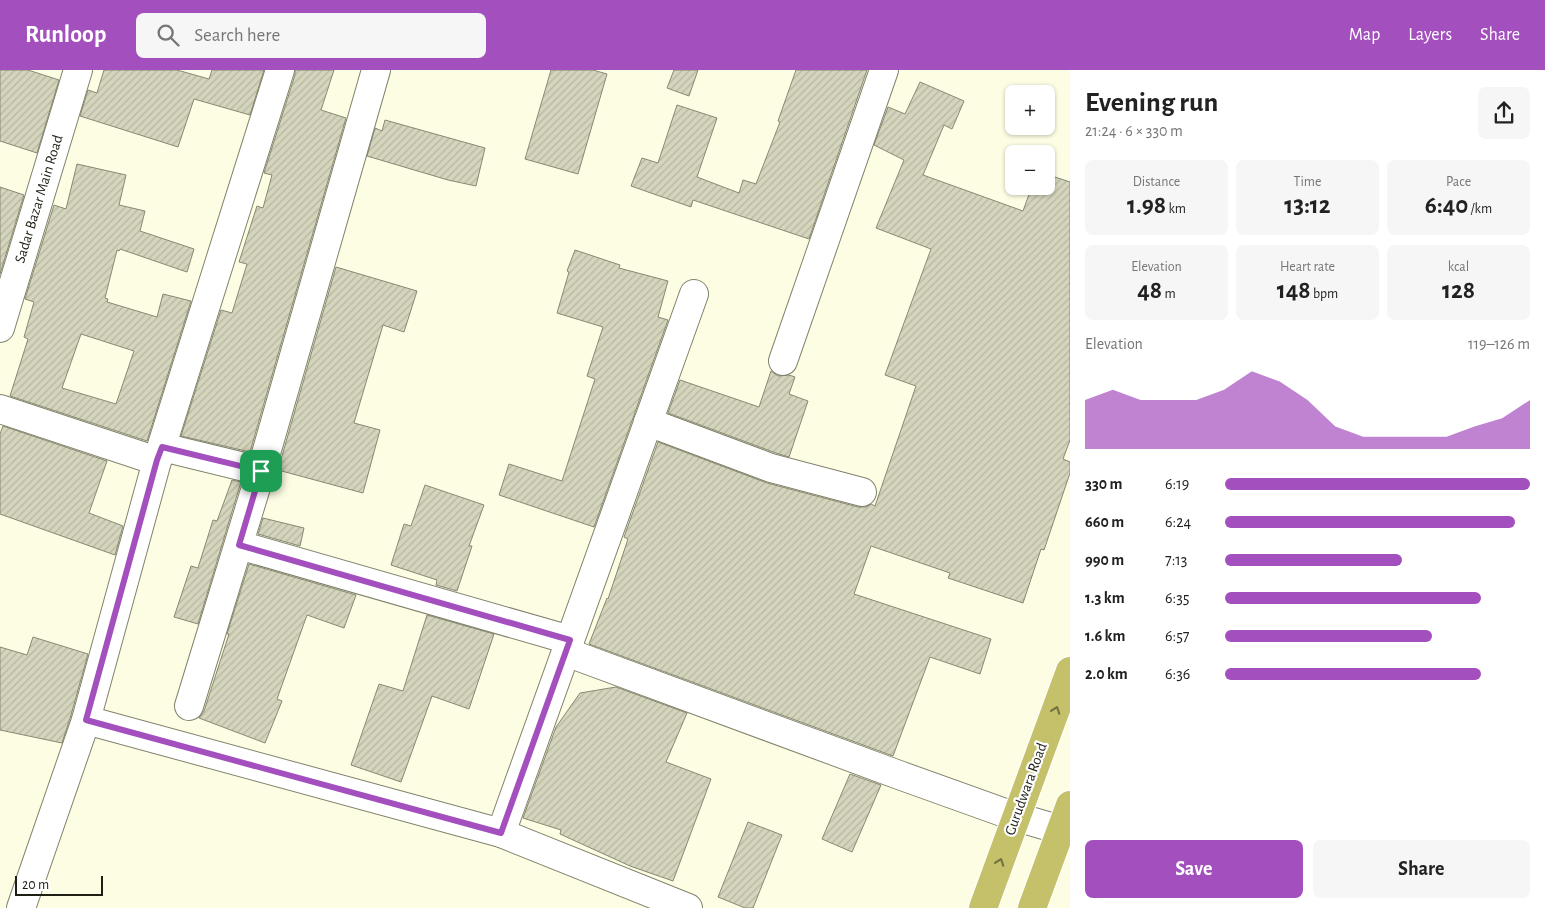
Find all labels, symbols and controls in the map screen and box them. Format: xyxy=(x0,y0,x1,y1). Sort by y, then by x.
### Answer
search box xyxy=(136,13,486,58)
icon: search xyxy=(154,21,182,49)
text: Runloop xyxy=(25,23,106,47)
text: Search here xyxy=(194,26,280,45)
text: Map xyxy=(1349,26,1380,44)
text: Layers xyxy=(1408,26,1452,44)
text: Share xyxy=(1480,26,1520,44)
map controls xyxy=(1005,85,1055,195)
button: + xyxy=(1005,85,1055,135)
button: share xyxy=(1478,87,1530,139)
text: Evening run xyxy=(1085,89,1218,117)
text: 21:24 · 6 × 330 m xyxy=(1085,123,1183,139)
street label: Sadar Bazar Main Road xyxy=(12,133,66,265)
button: − xyxy=(1005,145,1055,195)
text: Distance xyxy=(1133,175,1180,189)
text: Time xyxy=(1294,175,1321,189)
text: Pace xyxy=(1446,175,1471,189)
text: 1.98 xyxy=(1127,193,1166,218)
text: 13:12 xyxy=(1284,193,1331,218)
text: 6:40 xyxy=(1425,193,1468,218)
text: km xyxy=(1166,202,1186,216)
text: /km xyxy=(1468,202,1492,216)
text: Elevation xyxy=(1131,260,1182,274)
text: Heart rate xyxy=(1280,260,1335,274)
text: kcal xyxy=(1448,260,1469,274)
text: 48 xyxy=(1137,278,1162,303)
text: 148 xyxy=(1277,278,1311,303)
text: 128 xyxy=(1442,278,1475,303)
text: m xyxy=(1162,287,1176,301)
text: bpm xyxy=(1311,287,1338,301)
text: Elevation xyxy=(1085,336,1143,352)
text: 119–126 m xyxy=(1468,336,1530,352)
pin xyxy=(240,450,282,492)
icon: arrive xyxy=(247,457,275,485)
text: 330 m xyxy=(1085,476,1122,492)
text: 6:19 xyxy=(1165,476,1189,492)
text: 660 m xyxy=(1085,514,1124,530)
text: 6:24 xyxy=(1165,514,1191,530)
text: 990 m xyxy=(1085,552,1124,568)
text: 7:13 xyxy=(1165,552,1187,568)
text: 1.3 km xyxy=(1085,590,1125,606)
text: 6:35 xyxy=(1165,590,1189,606)
text: 1.6 km xyxy=(1085,628,1125,644)
text: 6:57 xyxy=(1165,628,1190,644)
text: 2.0 km xyxy=(1085,666,1128,682)
text: 6:36 xyxy=(1165,666,1190,682)
one-way arrow xyxy=(1050,706,1060,715)
street label: Gurudwara Road xyxy=(1002,741,1050,837)
button: Save xyxy=(1085,840,1303,898)
button: Share xyxy=(1313,840,1530,898)
one-way arrow xyxy=(994,858,1004,867)
scale bar xyxy=(15,873,102,896)
text: 20 m xyxy=(22,878,49,892)

